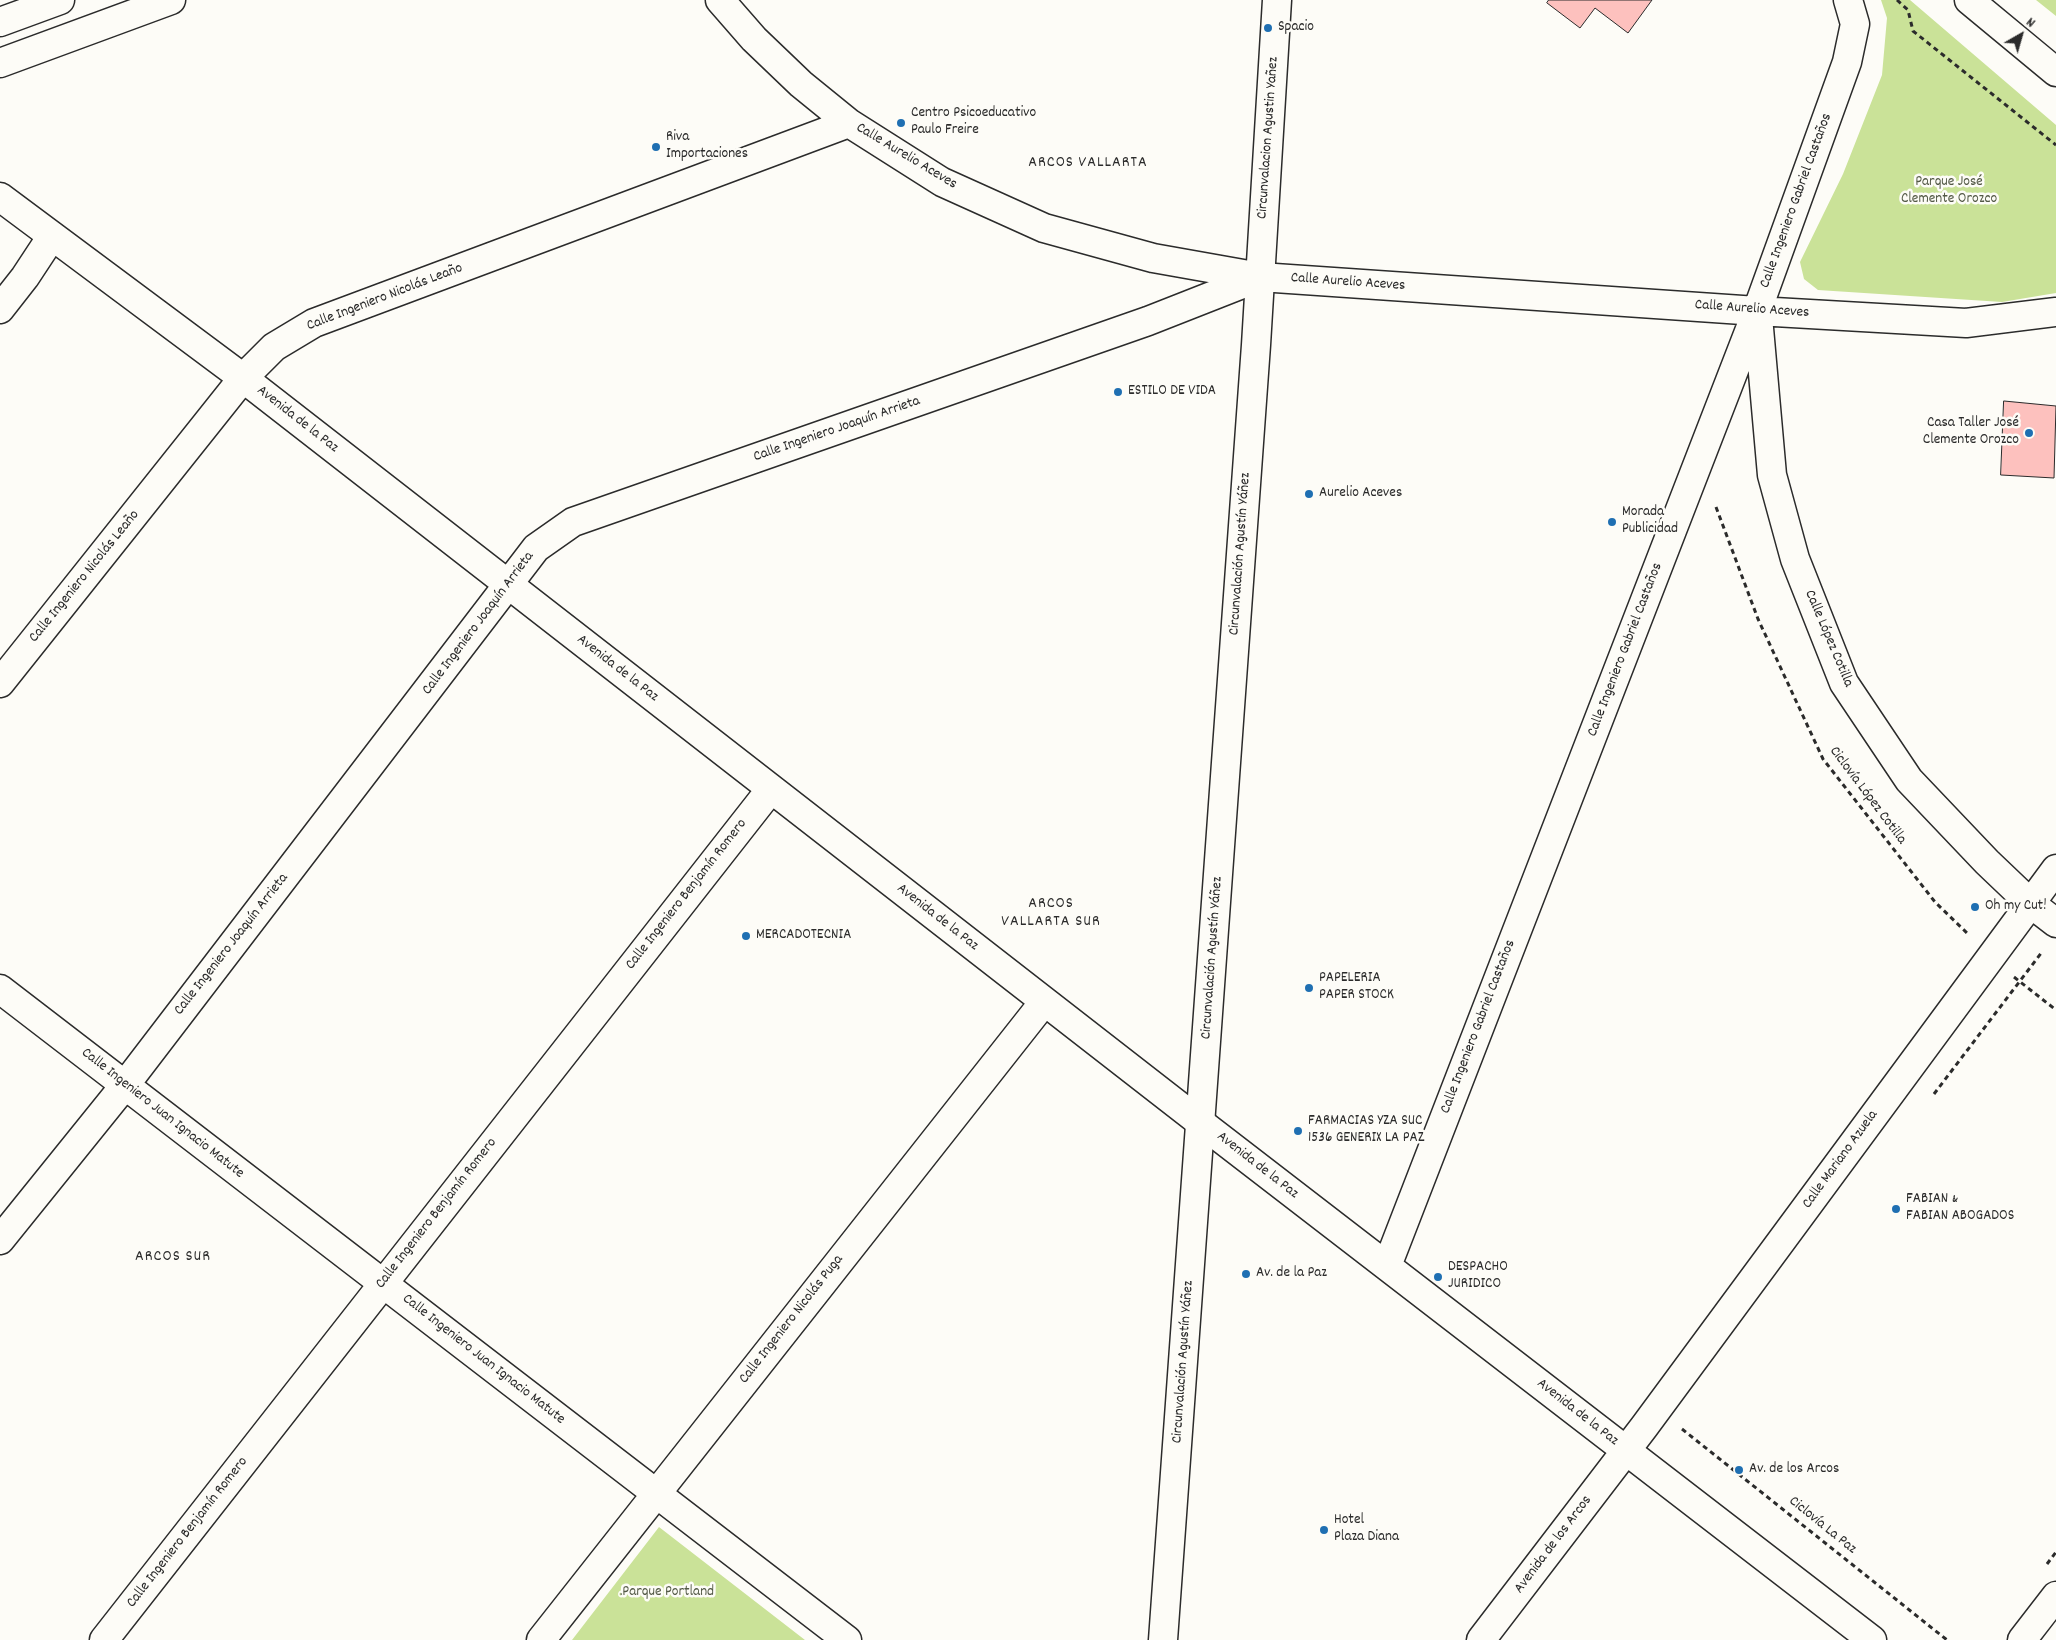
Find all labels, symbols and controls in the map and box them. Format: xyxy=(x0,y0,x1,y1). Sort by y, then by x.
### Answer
north arrow xyxy=(1996,10,2046,60)
text: N xyxy=(2021,13,2039,33)
place label: Spacio xyxy=(1278,19,1314,37)
marker: Spacio xyxy=(1262,22,1274,34)
street label: Circunvalacion Agustin Yañez xyxy=(1254,56,1284,220)
place label: Centro Psicoeducativo Paulo Freire xyxy=(911,105,1036,140)
street label: Calle Ingeniero Gabriel Castaños xyxy=(1757,111,1837,291)
marker: Centro Psicoeducativo Paulo Freire xyxy=(895,117,907,129)
street label: Calle Aurelio Aceves xyxy=(852,120,960,194)
place label: Riva Importaciones xyxy=(666,129,748,164)
marker: Riva Importaciones xyxy=(650,141,662,153)
district label: ARCOS VALLARTA xyxy=(1026,154,1150,174)
park label: Parque José Clemente Orozco xyxy=(1901,174,1997,209)
street label: Calle Ingeniero Nicolás Leaño xyxy=(305,260,465,336)
street label: Calle Aurelio Aceves xyxy=(1290,270,1406,296)
street label: Calle Aurelio Aceves xyxy=(1694,297,1810,323)
street label: Avenida de la Paz xyxy=(252,382,342,458)
place label: ESTILO DE VIDA xyxy=(1128,383,1216,401)
marker: ESTILO DE VIDA xyxy=(1112,386,1124,398)
street label: Calle Ingeniero Joaquín Arrieta xyxy=(751,393,923,467)
place label: Casa Taller José Clemente Orozco xyxy=(1923,415,2019,450)
marker: Casa Taller José Clemente Orozco xyxy=(2023,427,2035,439)
street label: Circunvalación Agustín Yáñez xyxy=(1226,472,1256,636)
place label: Aurelio Aceves xyxy=(1319,485,1402,503)
marker: Aurelio Aceves xyxy=(1303,488,1315,500)
place label: Morada Publicidad xyxy=(1622,504,1678,539)
street label: Calle Ingeniero Nicolás Leaño xyxy=(26,507,144,647)
marker: Morada Publicidad xyxy=(1606,516,1618,528)
street label: Calle Ingeniero Joaquín Arrieta xyxy=(419,549,539,699)
street label: Calle Ingeniero Gabriel Castaños xyxy=(1585,561,1667,739)
street label: Calle López Cotilla xyxy=(1799,588,1857,690)
street label: Avenida de la Paz xyxy=(572,631,662,707)
street label: Ciclovía López Cotilla xyxy=(1824,743,1910,849)
street label: Calle Ingeniero Benjamín Romero xyxy=(623,816,751,974)
street label: Calle Ingeniero Joaquín Arrieta xyxy=(171,871,293,1019)
street label: Circunvalación Agustín Yáñez xyxy=(1198,876,1228,1040)
street label: Avenida de la Paz xyxy=(892,880,982,956)
district label: ARCOS VALLARTA SUR xyxy=(1000,895,1102,933)
place label: Oh my Cut! xyxy=(1985,898,2046,916)
marker: Oh my Cut! xyxy=(1969,901,1981,913)
place label: MERCADOTECNIA xyxy=(756,927,851,945)
marker: MERCADOTECNIA xyxy=(740,930,752,942)
street label: Calle Ingeniero Gabriel Castaños xyxy=(1438,938,1520,1116)
place label: PAPELERIA PAPER STOCK xyxy=(1319,970,1394,1005)
marker: PAPELERIA PAPER STOCK xyxy=(1303,982,1315,994)
street label: Calle Ingeniero Juan Ignacio Matute xyxy=(77,1045,247,1183)
street label: Calle Mariano Azuela xyxy=(1799,1107,1883,1213)
place label: FARMACIAS YZA SUC 1536 GENERIX LA PAZ xyxy=(1308,1113,1424,1148)
marker: FARMACIAS YZA SUC 1536 GENERIX LA PAZ xyxy=(1292,1125,1304,1137)
street label: Avenida de la Paz xyxy=(1212,1128,1302,1204)
street label: Calle Ingeniero Benjamín Romero xyxy=(373,1135,501,1293)
place label: FABIAN & FABIAN ABOGADOS xyxy=(1906,1191,2014,1226)
marker: FABIAN & FABIAN ABOGADOS xyxy=(1890,1203,1902,1215)
district label: ARCOS SUR xyxy=(134,1248,212,1268)
street label: Calle Ingeniero Nicolás Puga xyxy=(736,1252,848,1388)
place label: DESPACHO JURIDICO xyxy=(1448,1259,1508,1294)
place label: Av. de la Paz xyxy=(1256,1265,1327,1283)
marker: Av. de la Paz xyxy=(1240,1268,1252,1280)
marker: DESPACHO JURIDICO xyxy=(1432,1271,1444,1283)
street label: Circunvalación Agustín Yáñez xyxy=(1169,1280,1199,1444)
street label: Calle Ingeniero Juan Ignacio Matute xyxy=(398,1291,568,1429)
street label: Avenida de la Paz xyxy=(1532,1375,1622,1451)
street label: Calle Ingeniero Benjamín Romero xyxy=(124,1454,252,1612)
place label: Av. de los Arcos xyxy=(1749,1461,1839,1479)
marker: Av. de los Arcos xyxy=(1733,1464,1745,1476)
street label: Avenida de los Arcos xyxy=(1511,1492,1597,1598)
street label: Ciclovía La Paz xyxy=(1784,1493,1860,1559)
place label: Hotel Plaza Diana xyxy=(1334,1512,1399,1547)
marker: Hotel Plaza Diana xyxy=(1318,1524,1330,1536)
park label: .Parque Portland xyxy=(620,1584,714,1602)

